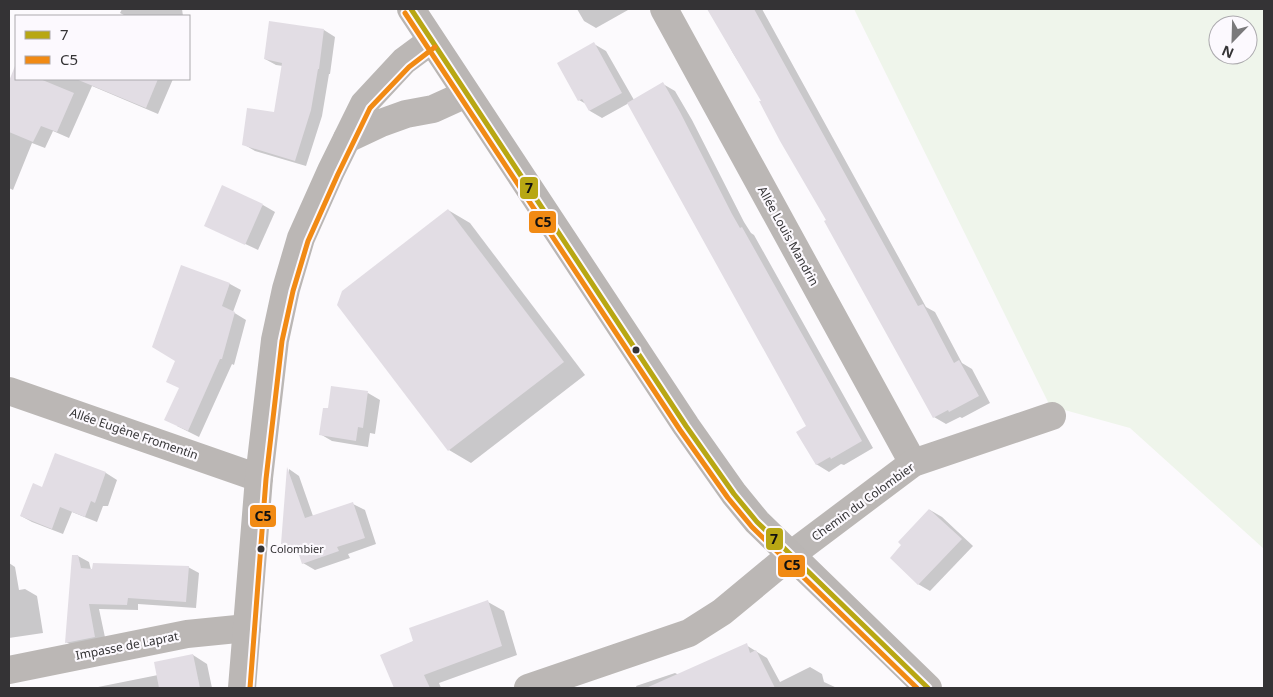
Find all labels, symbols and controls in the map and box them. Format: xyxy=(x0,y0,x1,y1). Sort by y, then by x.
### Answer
legend xyxy=(15,15,190,80)
north arrow xyxy=(1208,15,1258,65)
text: 7 xyxy=(60,24,69,44)
text: N xyxy=(1219,41,1237,63)
text: C5 xyxy=(60,49,78,69)
line badge: 7 xyxy=(519,176,539,200)
text: 7 xyxy=(525,178,533,197)
street label: Allée Louis Mandrin xyxy=(754,183,823,289)
line badge: C5 xyxy=(528,210,557,234)
text: C5 xyxy=(535,212,552,231)
unlabelled marker xyxy=(631,345,641,355)
street label: Allée Eugène Fromentin xyxy=(68,404,201,463)
street label: Chemin du Colombier xyxy=(808,459,918,545)
line badge: C5 xyxy=(249,504,277,528)
text: C5 xyxy=(255,506,272,525)
line badge: 7 xyxy=(765,527,784,551)
text: 7 xyxy=(770,529,778,548)
place label: Colombier xyxy=(270,541,324,556)
marker: Colombier xyxy=(256,544,266,554)
line badge: C5 xyxy=(777,554,806,578)
text: C5 xyxy=(784,555,801,574)
street label: Impasse de Laprat xyxy=(74,627,180,664)

